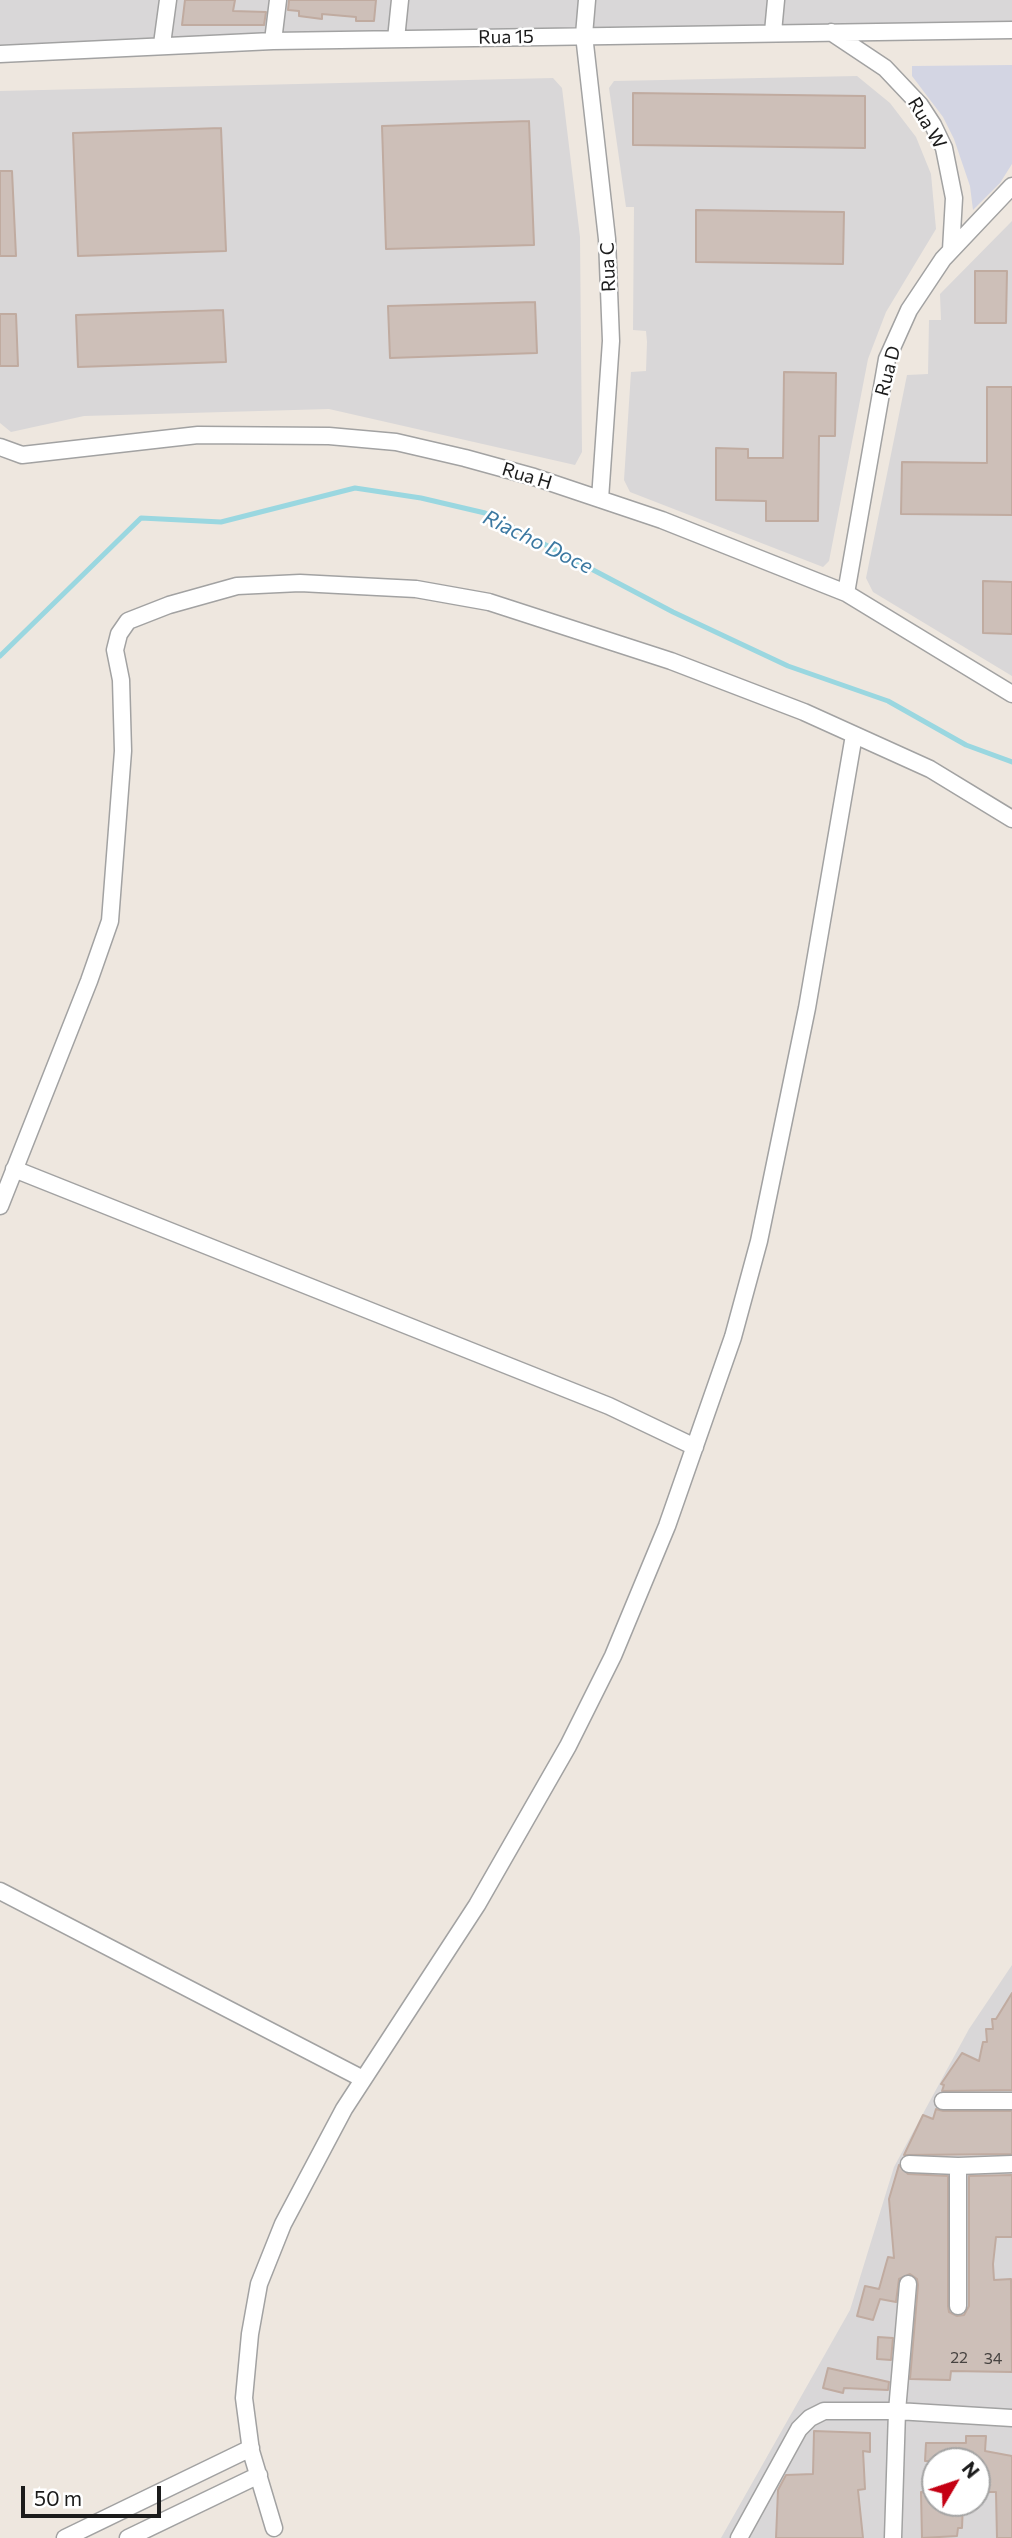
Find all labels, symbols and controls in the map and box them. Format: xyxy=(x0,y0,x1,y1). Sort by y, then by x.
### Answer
street label: Rua 15 xyxy=(478,25,534,49)
street label: Rua W xyxy=(903,93,951,153)
street label: Rua C xyxy=(596,242,620,292)
street label: Rua D xyxy=(870,344,906,398)
street label: Rua H xyxy=(499,458,555,494)
water label: Riacho Doce xyxy=(479,505,597,579)
house number: 22 xyxy=(950,2348,968,2368)
house number: 34 xyxy=(984,2349,1002,2369)
north arrow xyxy=(921,2447,991,2517)
text: N xyxy=(958,2457,985,2483)
scale bar xyxy=(24,2472,164,2516)
text: 50 m xyxy=(34,2485,82,2510)

